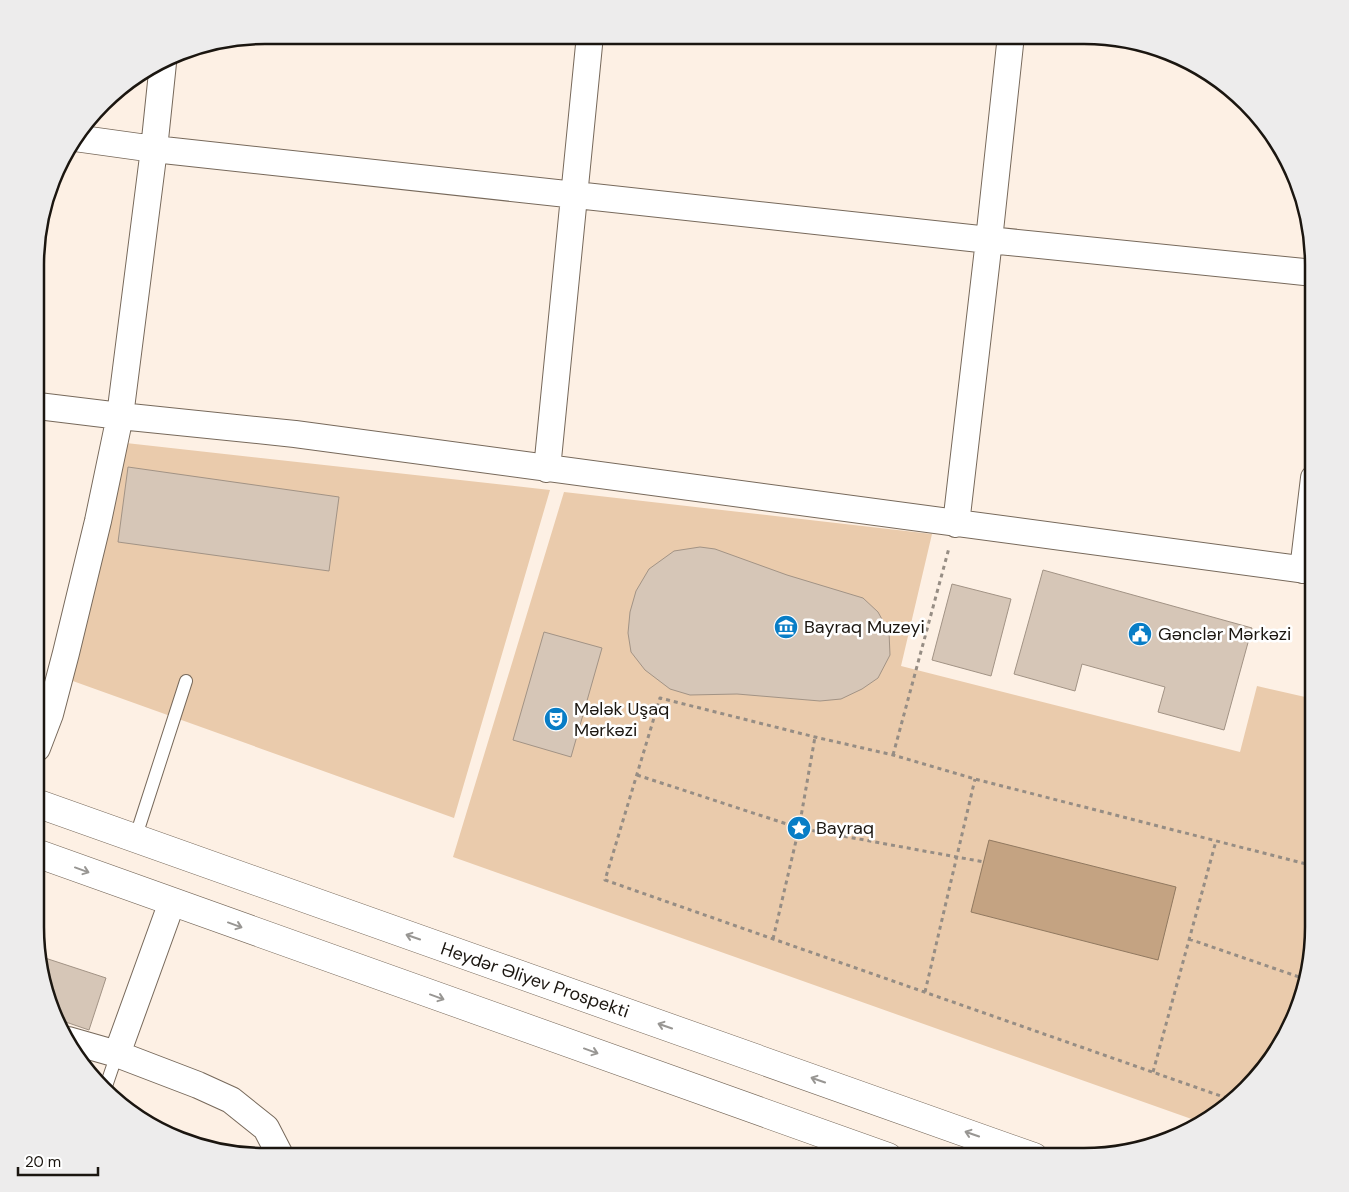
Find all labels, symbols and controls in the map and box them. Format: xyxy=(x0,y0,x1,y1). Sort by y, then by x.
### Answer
museum icon: Bayraq Muzeyi xyxy=(773,614,799,640)
place label: Bayraq Muzeyi xyxy=(804,615,925,639)
public building icon: Gənclər Mərkəzi xyxy=(1127,621,1153,647)
place label: Gənclər Mərkəzi xyxy=(1158,622,1291,646)
place label: Mələk Uşaq Mərkəzi xyxy=(574,697,669,742)
theatre icon: Mələk Uşaq Mərkəzi xyxy=(543,706,569,732)
place icon: Bayraq xyxy=(786,815,812,841)
place label: Bayraq xyxy=(816,816,874,840)
one-way arrow xyxy=(74,866,89,875)
one-way arrow xyxy=(227,921,242,930)
one-way arrow xyxy=(406,932,421,941)
street label: Heydər Əliyev Prospekti xyxy=(438,936,632,1024)
one-way arrow xyxy=(429,993,445,1002)
one-way arrow xyxy=(658,1021,673,1030)
one-way arrow xyxy=(582,1047,598,1056)
one-way arrow xyxy=(811,1075,827,1084)
one-way arrow xyxy=(964,1129,980,1139)
scale bar xyxy=(18,1144,98,1176)
text: 20 m xyxy=(25,1152,61,1172)

